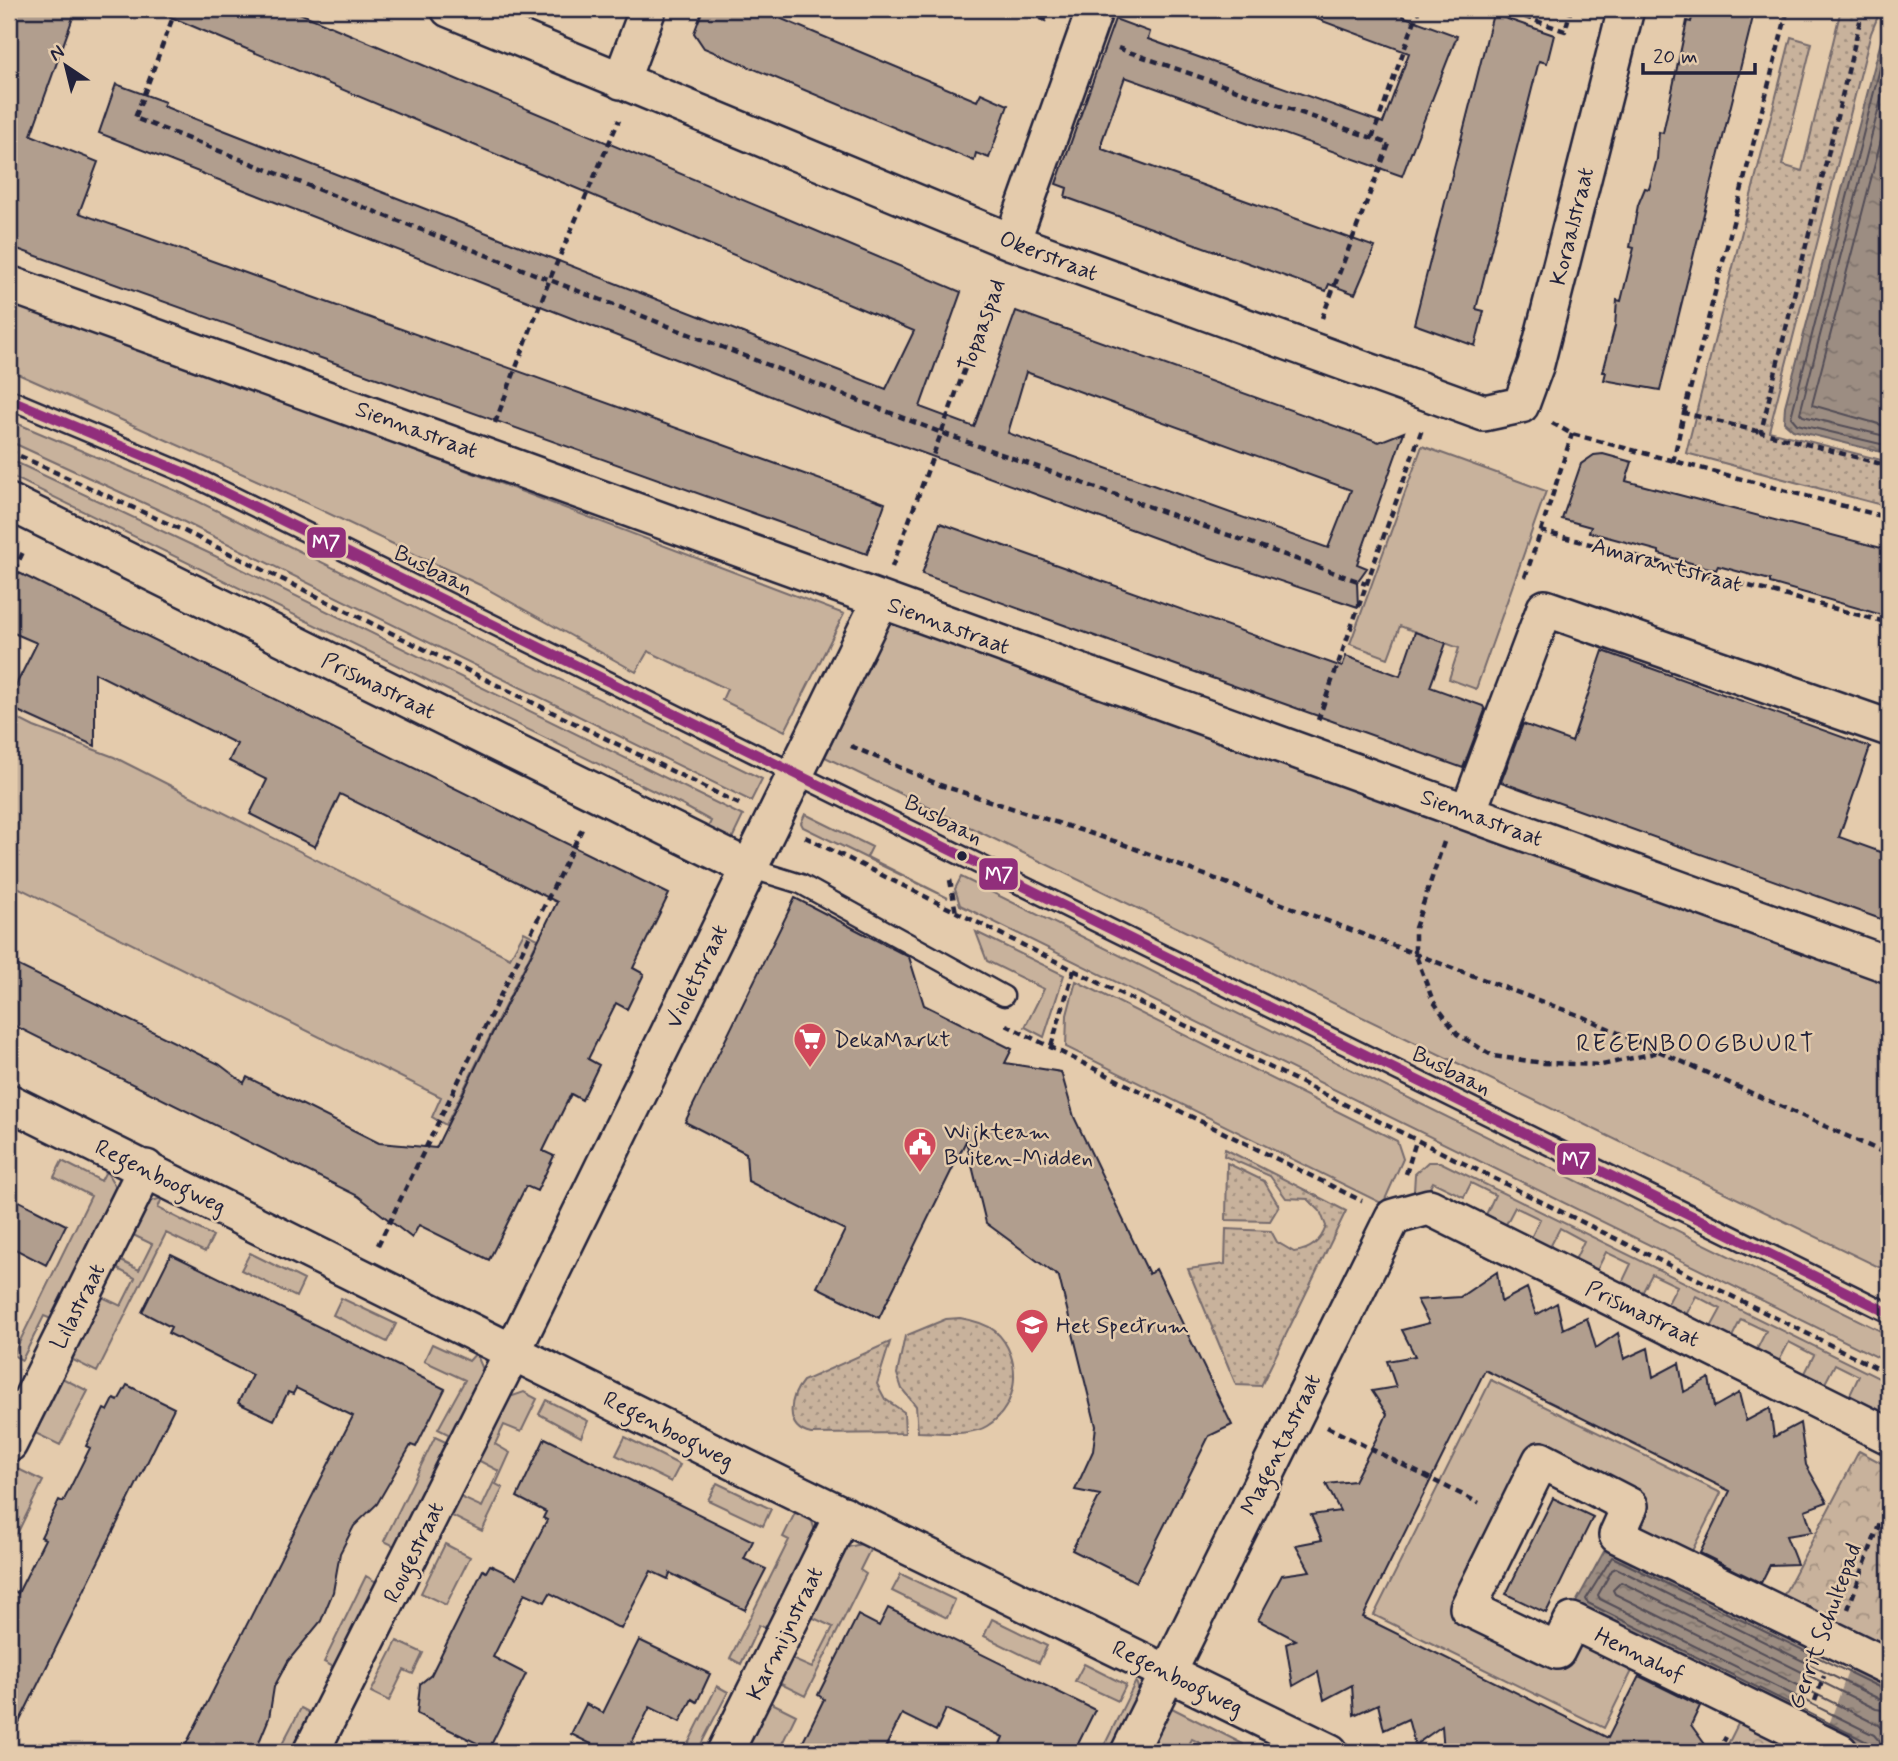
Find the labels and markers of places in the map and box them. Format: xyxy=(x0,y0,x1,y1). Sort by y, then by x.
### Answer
unlabelled marker xyxy=(955,849,969,863)
supermarket icon: DekaMarkt xyxy=(791,1020,829,1069)
place label: DekaMarkt xyxy=(834,1026,950,1056)
place label: Wijkteam Buiten-Midden xyxy=(944,1118,1093,1174)
public building icon: Wijkteam Buiten-Midden xyxy=(901,1125,939,1174)
school or university icon: Het Spectrum xyxy=(1013,1306,1051,1355)
place label: Het Spectrum xyxy=(1056,1312,1189,1342)

